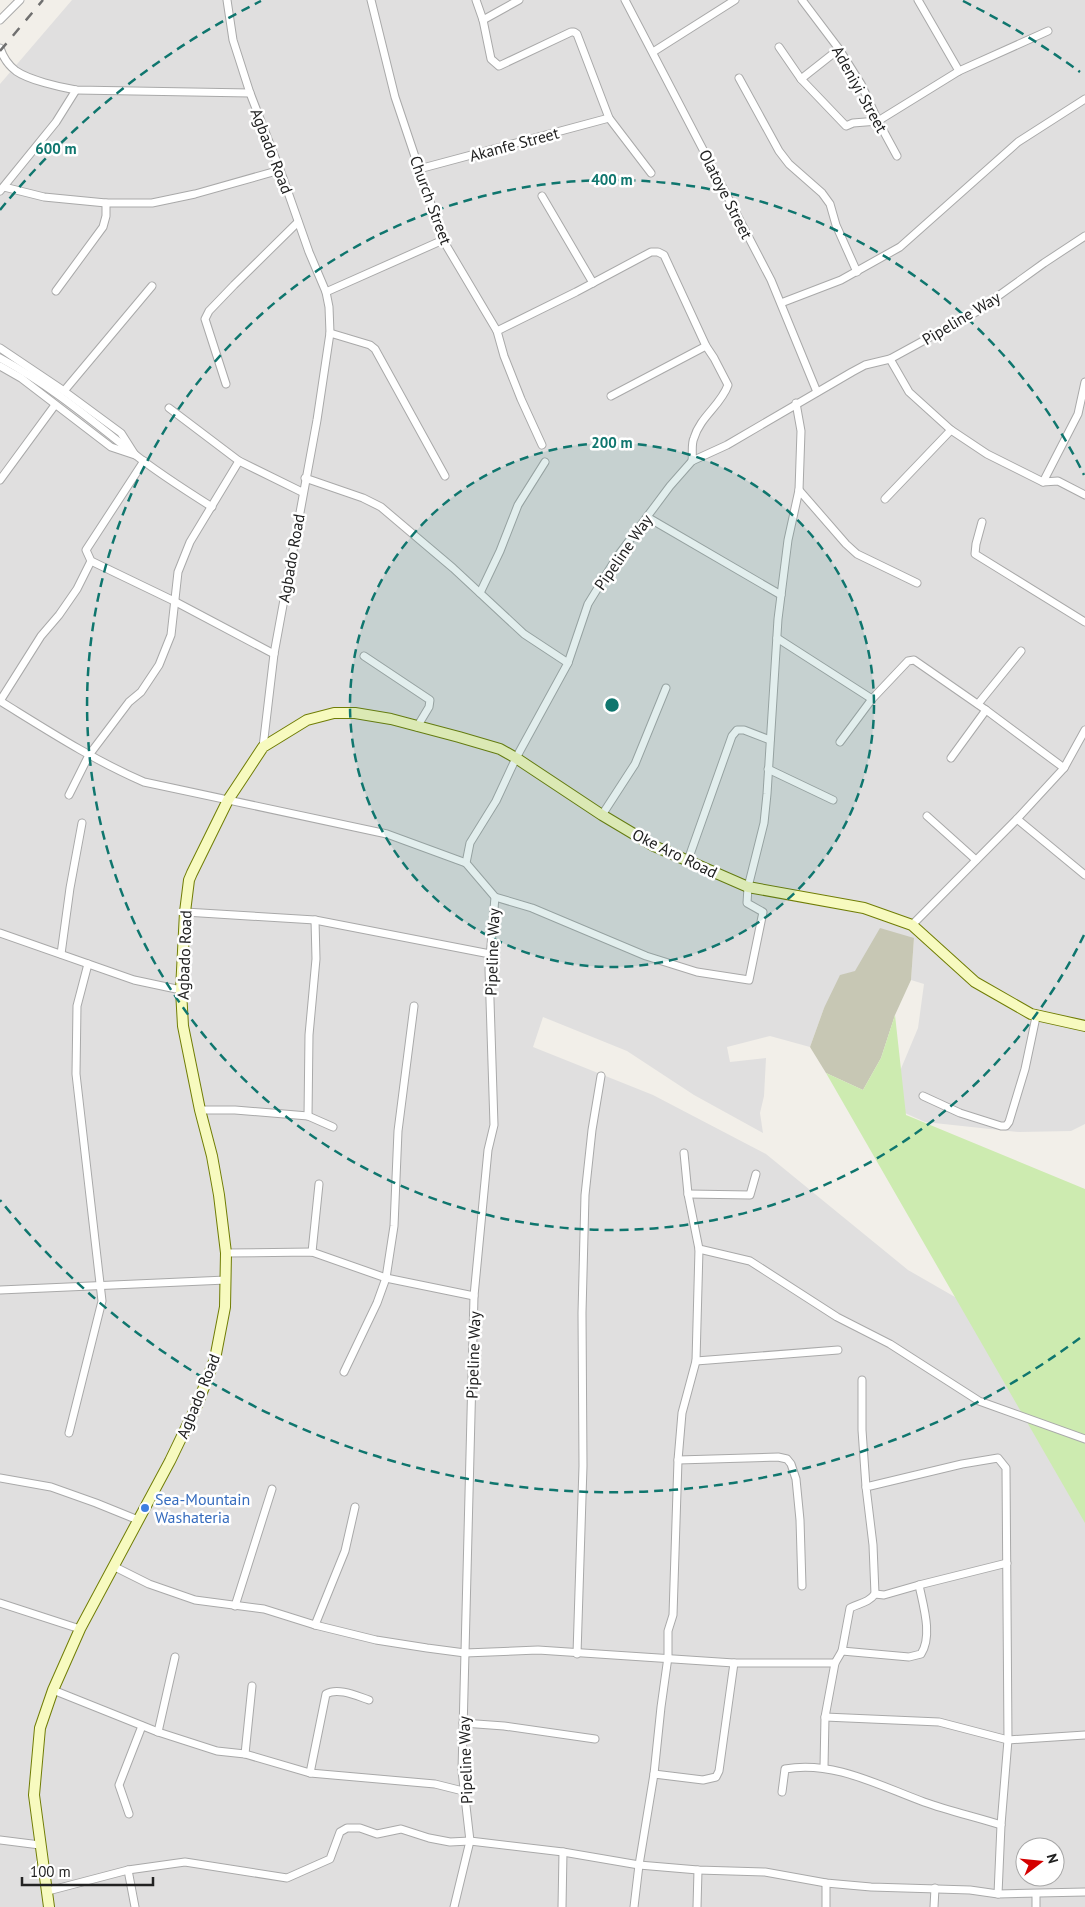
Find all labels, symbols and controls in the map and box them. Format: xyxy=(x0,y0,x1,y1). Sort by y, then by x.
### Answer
street label: Adeniyi Street xyxy=(828,42,892,136)
street label: Agbado Road xyxy=(247,106,297,196)
street label: Akanfe Street xyxy=(467,122,562,166)
text: 600 m xyxy=(35,139,77,158)
street label: Olatoye Street xyxy=(695,146,757,243)
street label: Church Street xyxy=(406,153,457,248)
text: 400 m xyxy=(591,170,633,189)
street label: Pipeline Way xyxy=(918,287,1004,349)
text: 200 m xyxy=(591,433,633,452)
street label: Pipeline Way xyxy=(590,510,657,594)
street label: Agbado Road xyxy=(273,512,309,604)
centre of rings xyxy=(603,696,621,714)
street label: Oke Aro Road xyxy=(629,824,721,882)
street label: Pipeline Way xyxy=(480,907,504,996)
street label: Agbado Road xyxy=(172,910,196,1000)
street label: Pipeline Way xyxy=(461,1310,485,1399)
street label: Agbado Road xyxy=(172,1351,224,1441)
place label: Sea-Mountain Washateria xyxy=(155,1489,250,1527)
marker: Sea-Mountain Washateria xyxy=(139,1502,151,1514)
street label: Pipeline Way xyxy=(453,1715,477,1804)
north arrow xyxy=(1015,1837,1065,1887)
text: N xyxy=(1043,1852,1062,1865)
scale bar xyxy=(22,1854,154,1886)
text: 100 m xyxy=(30,1862,71,1881)

